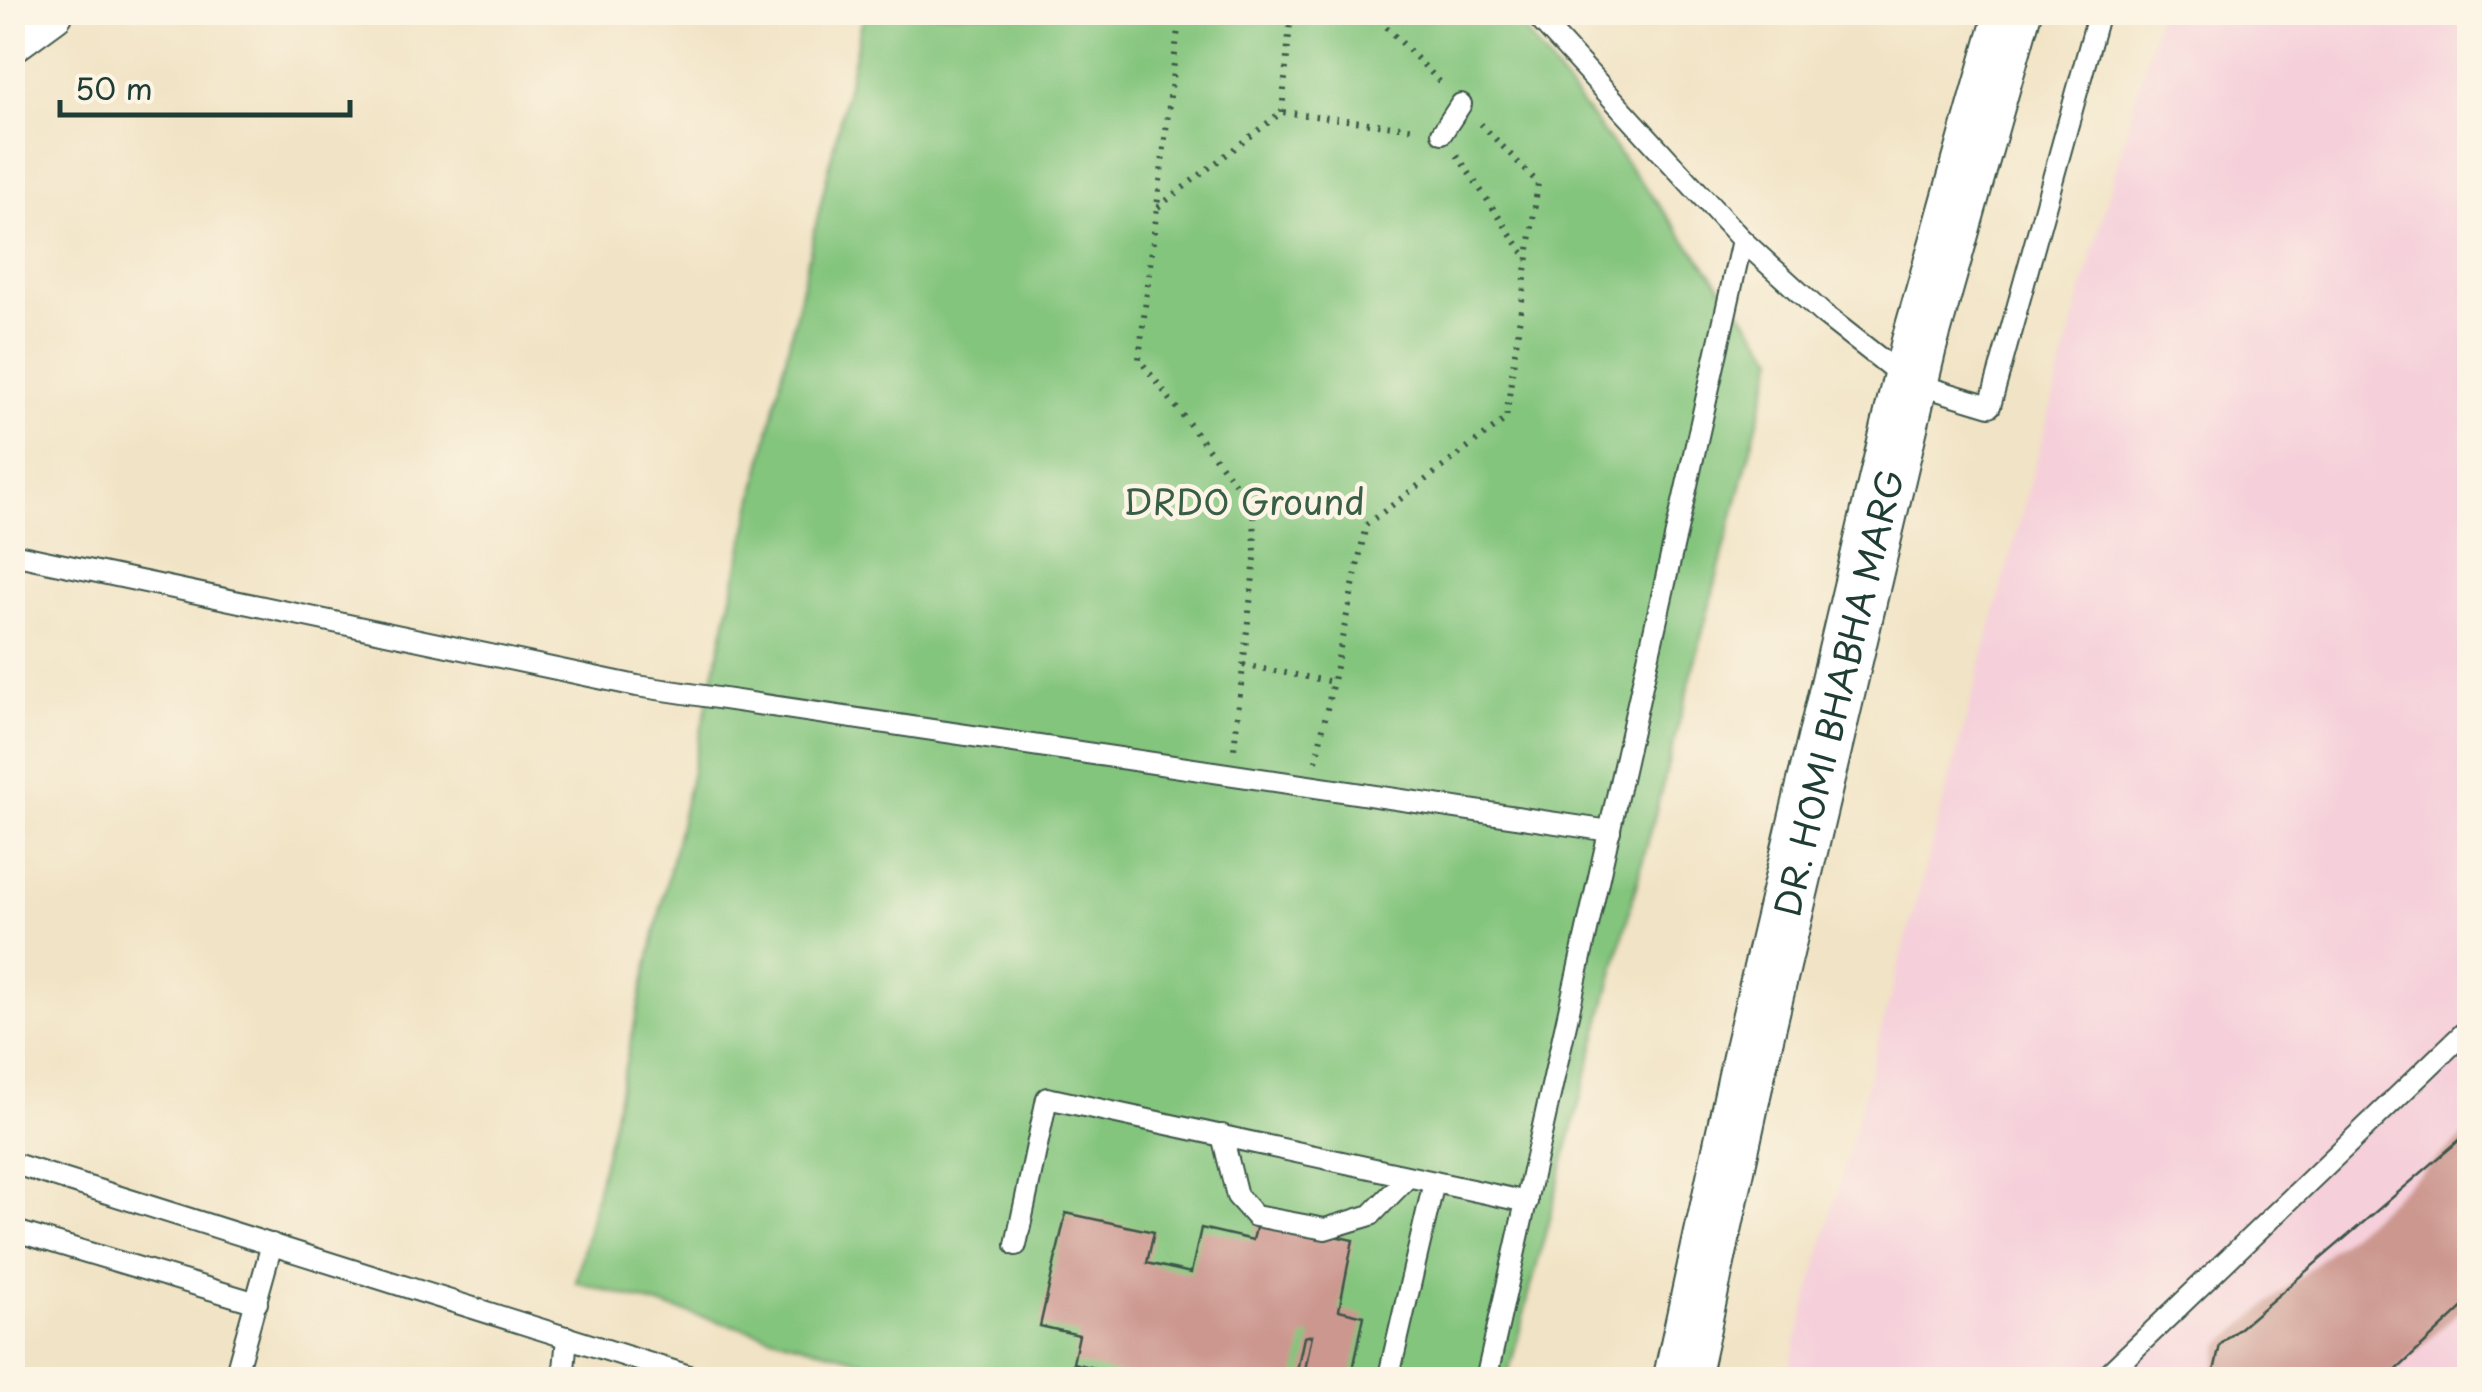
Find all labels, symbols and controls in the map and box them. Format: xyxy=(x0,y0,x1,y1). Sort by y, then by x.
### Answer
scale bar xyxy=(60,55,350,117)
text: 50 m xyxy=(75,65,153,110)
street label: DR. HOMI BHABHA MARG xyxy=(1758,464,1915,921)
park label: DRDO Ground xyxy=(1123,474,1365,527)

